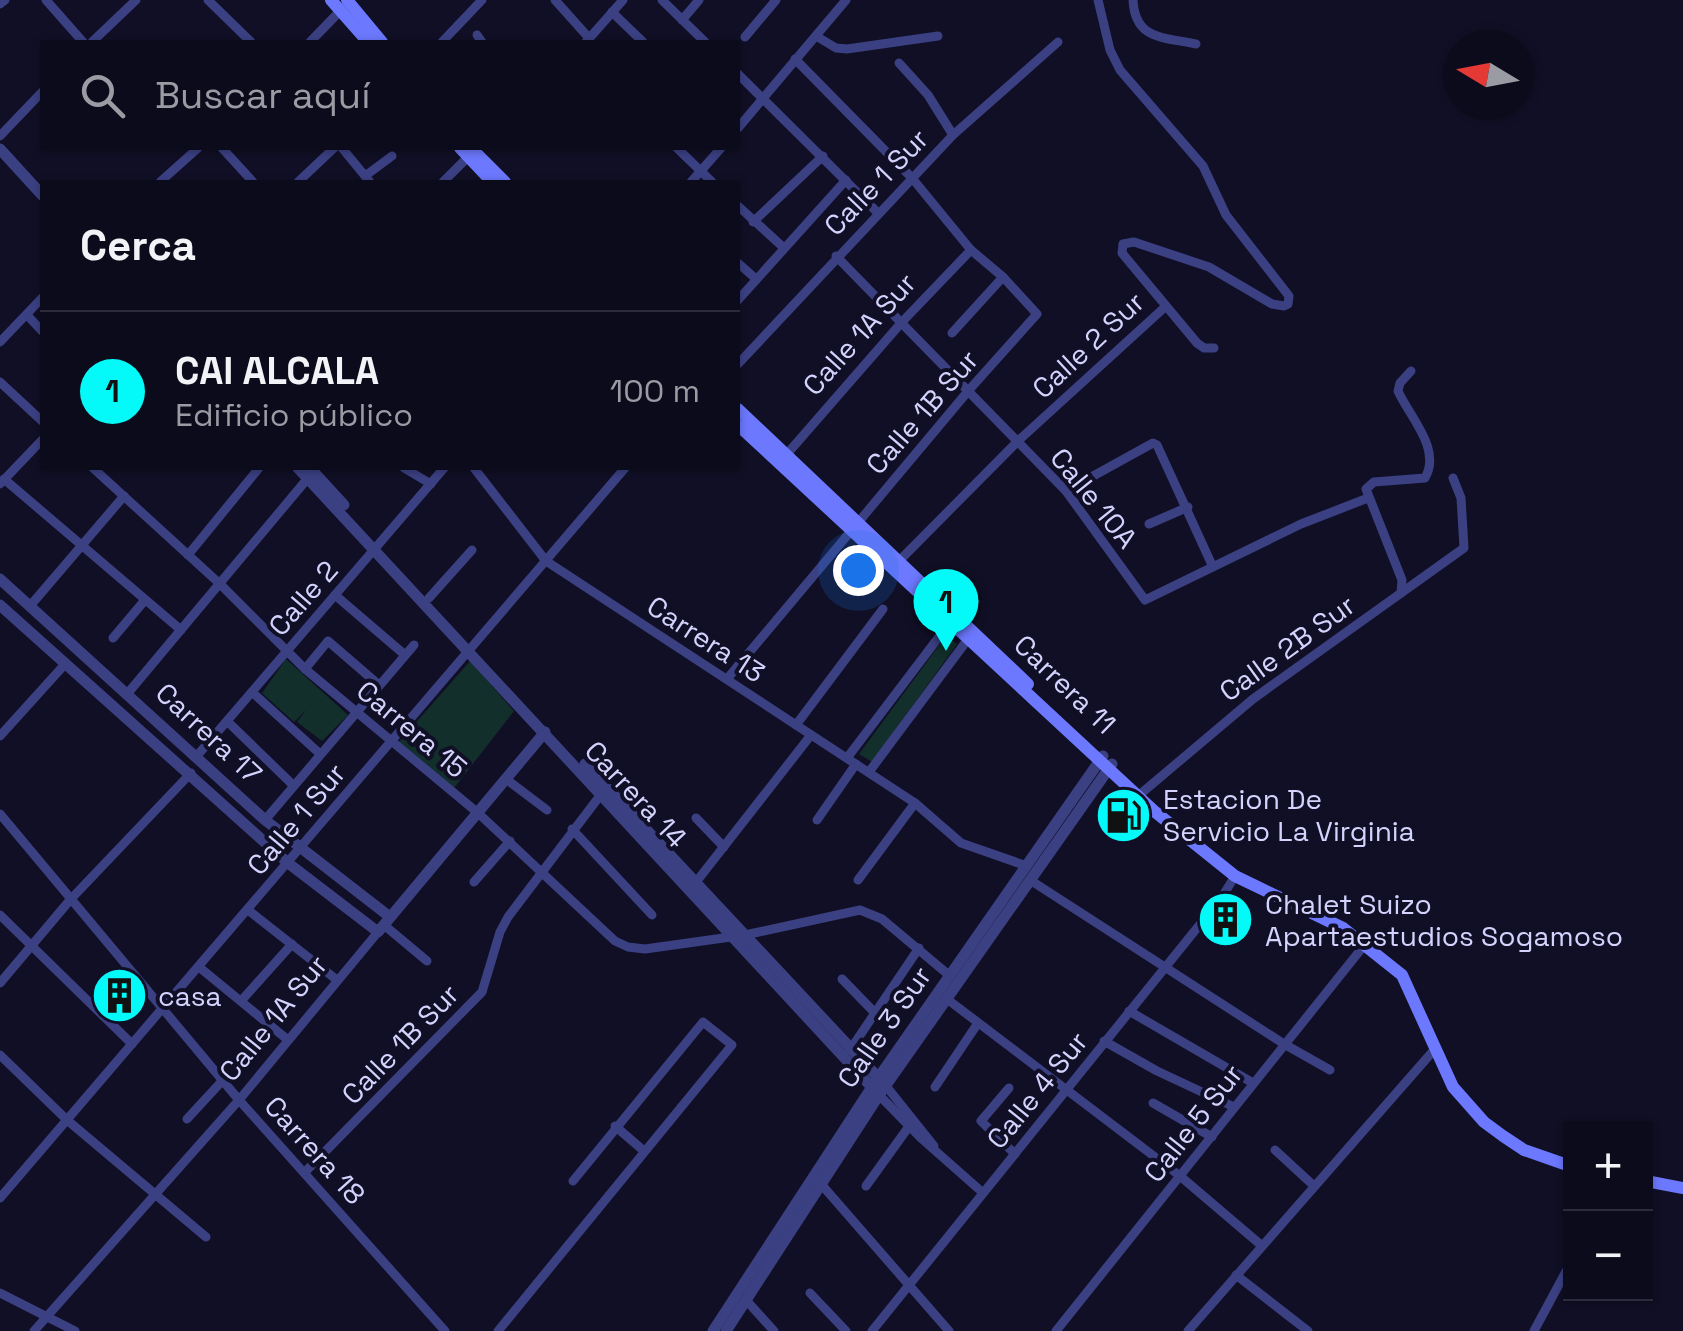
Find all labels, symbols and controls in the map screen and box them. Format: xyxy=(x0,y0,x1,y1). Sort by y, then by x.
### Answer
north arrow xyxy=(1443,30,1533,120)
search box xyxy=(40,40,740,150)
icon: search xyxy=(75,68,130,123)
text: Buscar aquí xyxy=(155,71,370,119)
street label: Calle 1 Sur xyxy=(816,121,936,243)
text: Cerca xyxy=(80,219,196,272)
street label: Calle 1A Sur xyxy=(795,265,923,403)
street label: Calle 2 Sur xyxy=(1024,284,1152,406)
street label: Calle 1B Sur xyxy=(858,342,986,482)
text: CAI ALCALA xyxy=(175,347,379,395)
text: 1 xyxy=(105,371,120,411)
text: 100 m xyxy=(610,371,700,411)
text: Edificio público xyxy=(175,395,413,435)
street label: Calle 10A xyxy=(1043,440,1145,556)
your location xyxy=(833,545,884,596)
street label: Calle 2 xyxy=(260,553,346,643)
pin: 1 xyxy=(914,568,978,651)
street label: Calle 2B Sur xyxy=(1212,587,1362,709)
street label: Carrera 13 xyxy=(640,588,772,690)
street label: Carrera 11 xyxy=(1006,627,1124,741)
street label: Carrera 15 xyxy=(349,672,475,786)
street label: Carrera 17 xyxy=(148,675,270,791)
street label: Carrera 14 xyxy=(577,733,695,855)
street label: Calle 1 Sur xyxy=(239,756,353,882)
place label: Estacion De Servicio La Virginia xyxy=(1163,781,1415,849)
fuel station icon: Estacion De Servicio La Virginia xyxy=(1094,785,1154,845)
place label: Chalet Suizo Apartaestudios Sogamoso xyxy=(1265,886,1623,954)
building icon: Chalet Suizo Apartaestudios Sogamoso xyxy=(1196,890,1256,950)
street label: Calle 1A Sur xyxy=(211,947,335,1089)
street label: Calle 3 Sur xyxy=(829,959,939,1095)
building icon: casa xyxy=(89,966,149,1026)
street label: Calle 1B Sur xyxy=(334,976,466,1112)
place label: casa xyxy=(158,978,221,1014)
street label: Calle 4 Sur xyxy=(979,1024,1095,1156)
street label: Calle 5 Sur xyxy=(1136,1057,1250,1189)
street label: Carrera 18 xyxy=(257,1088,373,1212)
map controls xyxy=(1563,1121,1653,1301)
button: + xyxy=(1563,1121,1653,1211)
button: − xyxy=(1563,1211,1653,1301)

